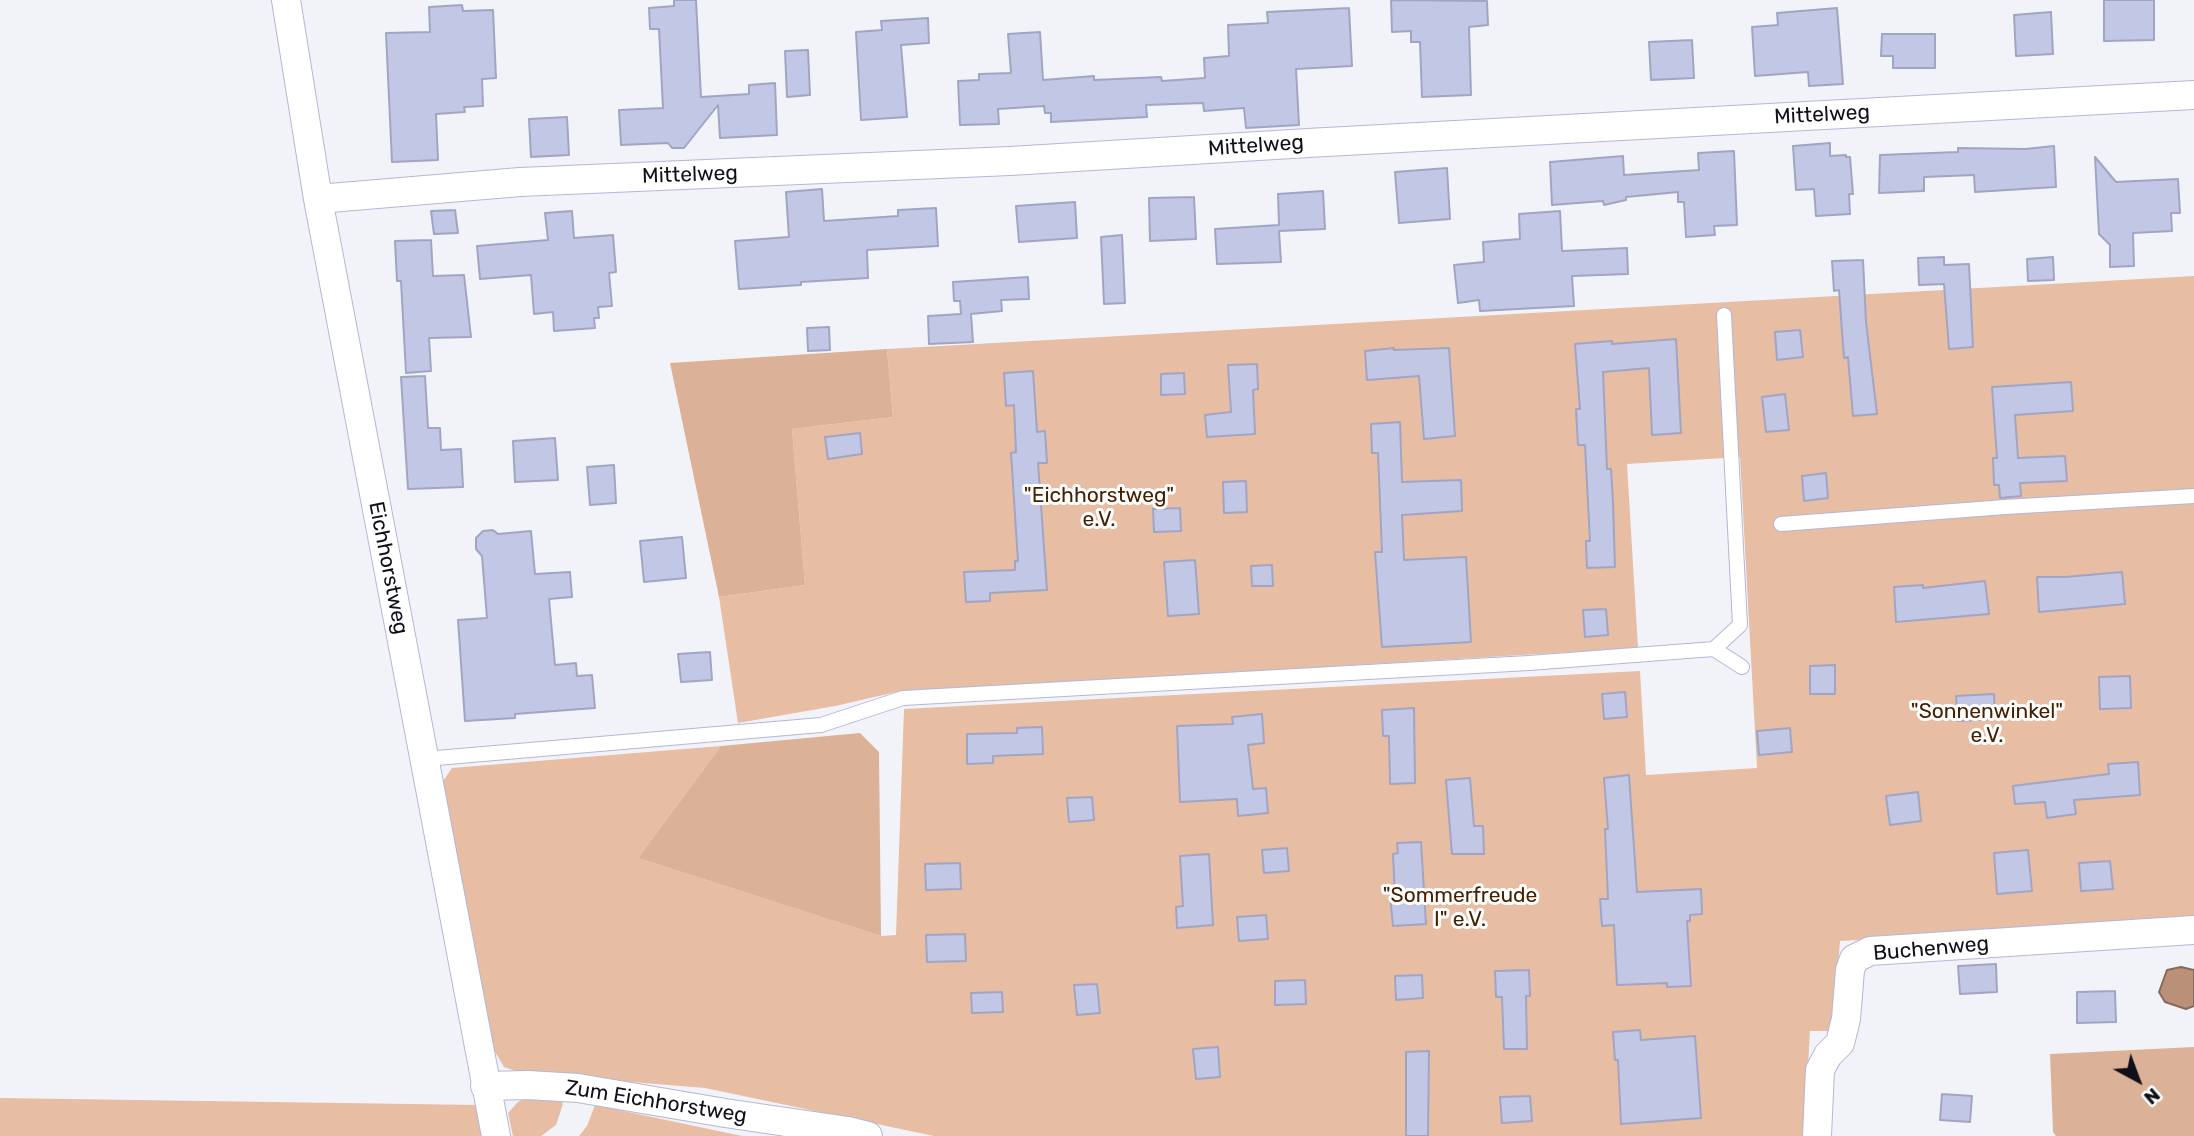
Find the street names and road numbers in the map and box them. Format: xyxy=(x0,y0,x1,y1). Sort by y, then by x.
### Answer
street label: Mittelweg xyxy=(1773,100,1871,130)
street label: Mittelweg xyxy=(1207,130,1305,162)
street label: Mittelweg xyxy=(642,161,738,189)
street label: Eichhorstweg xyxy=(363,499,413,637)
street label: Buchenweg xyxy=(1872,931,1990,967)
street label: Zum Eichhorstweg xyxy=(563,1075,749,1129)

